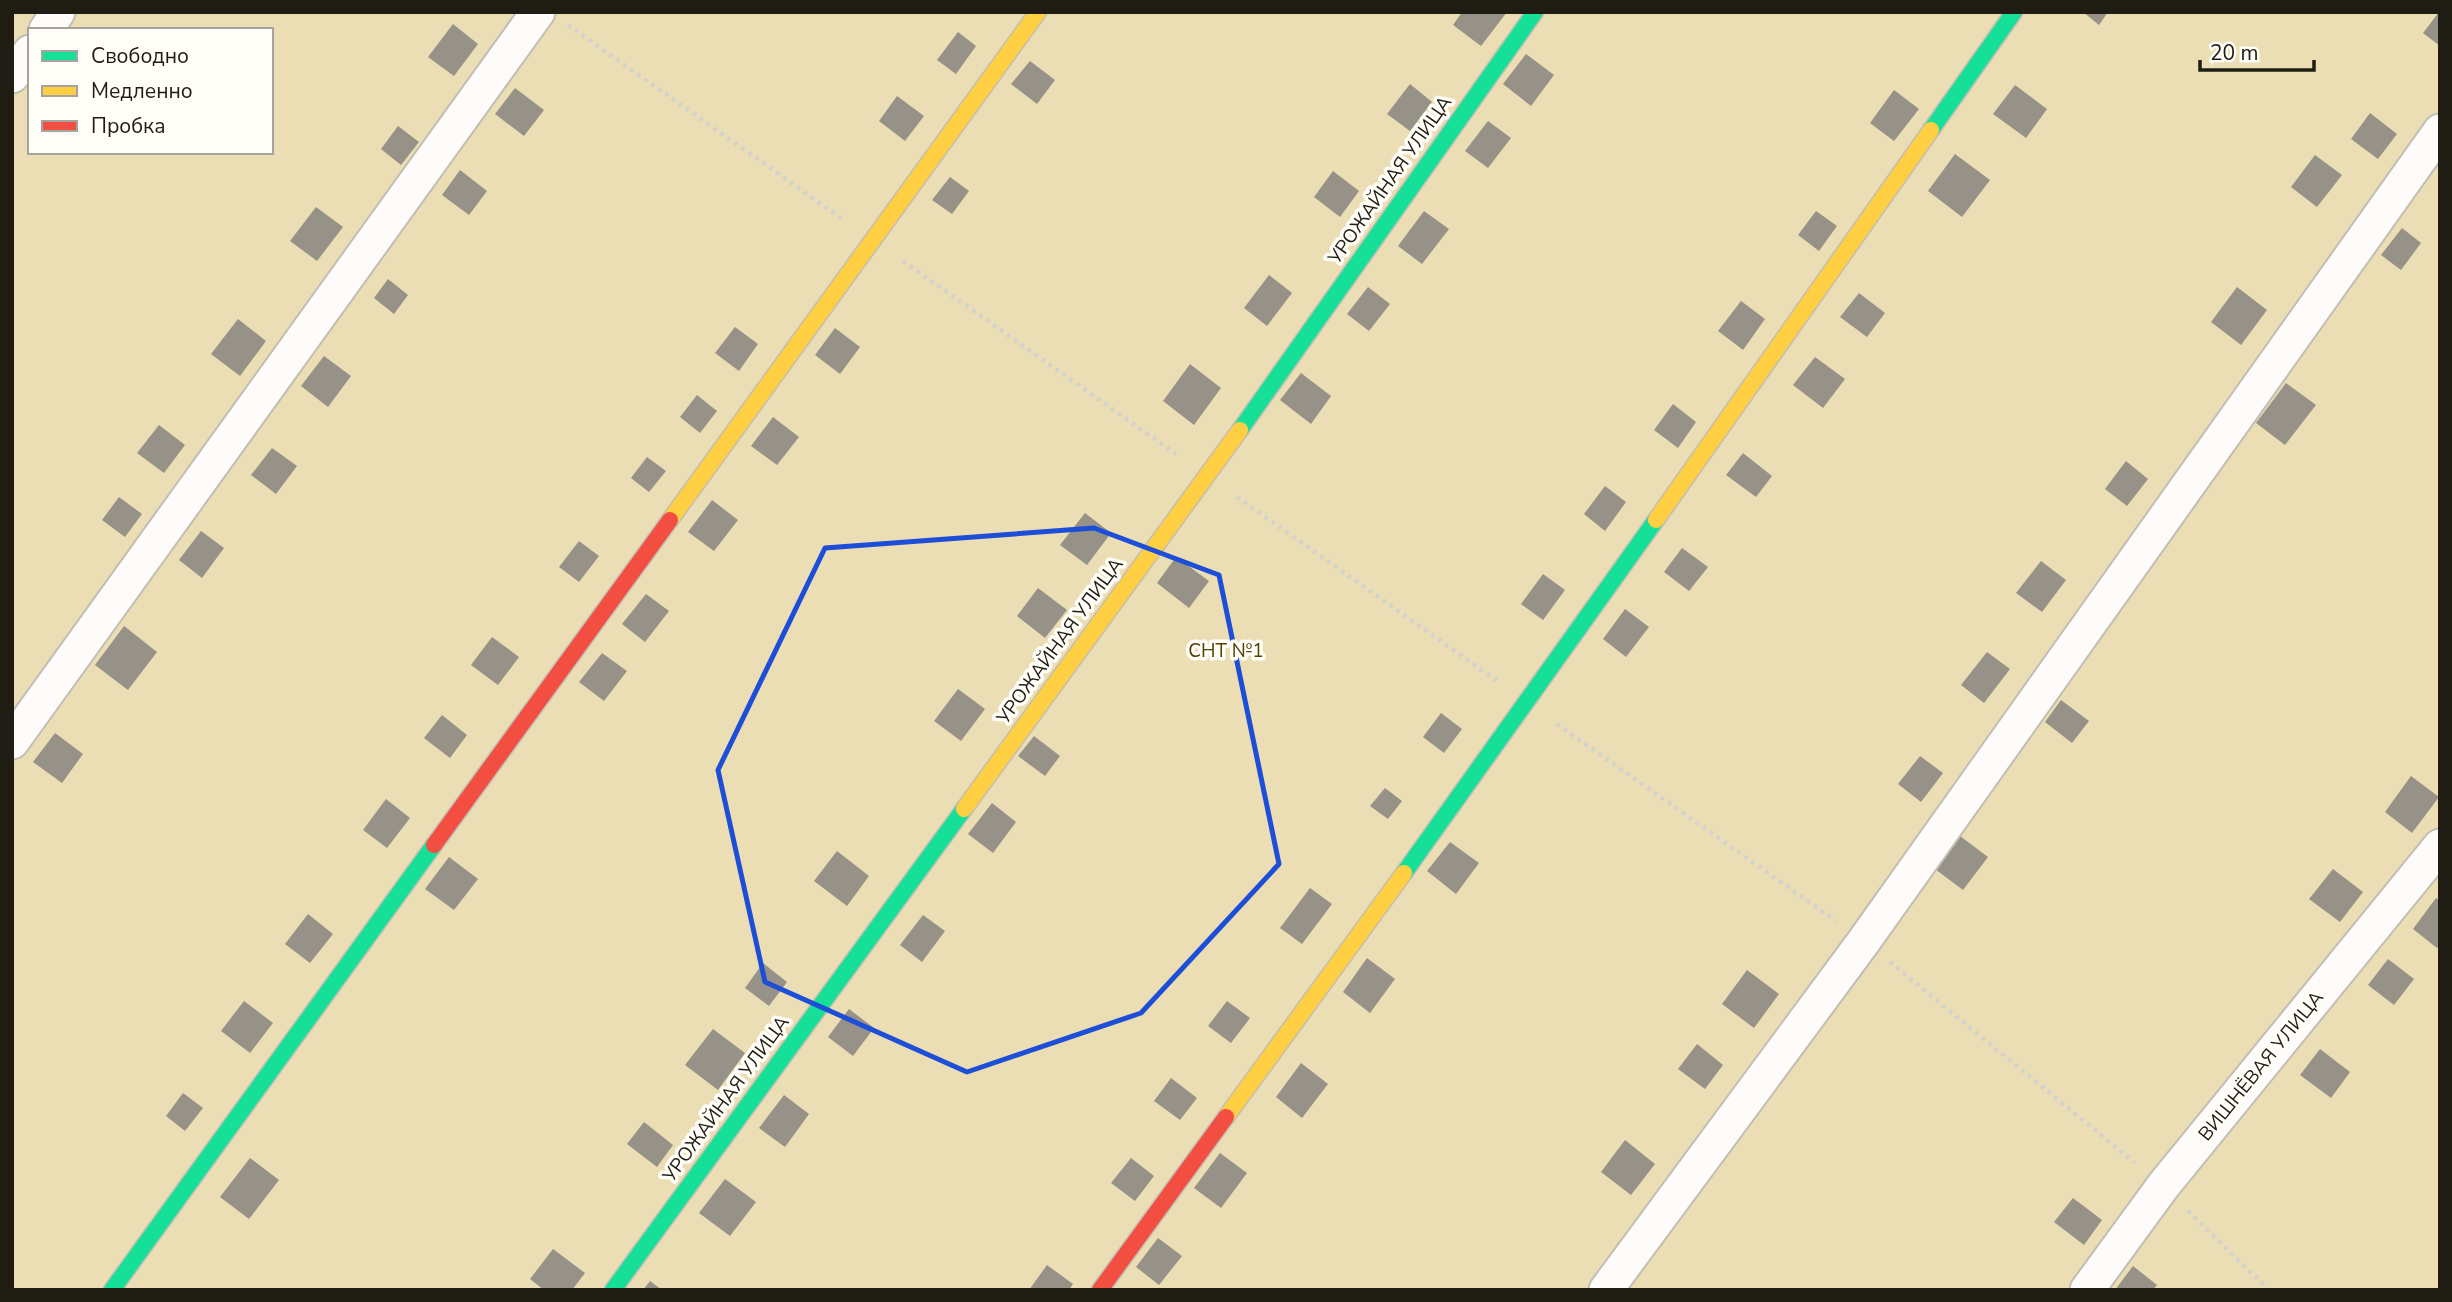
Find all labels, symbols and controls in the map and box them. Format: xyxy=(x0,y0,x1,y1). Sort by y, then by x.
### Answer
legend xyxy=(28,28,273,154)
scale bar xyxy=(2200,28,2314,72)
text: 20 m xyxy=(2210,39,2259,67)
text: Свободно xyxy=(91,42,189,70)
text: Медленно xyxy=(91,77,193,105)
street label: УРОЖАЙНАЯ УЛИЦА xyxy=(1321,91,1458,270)
text: Пробка xyxy=(91,112,165,140)
street label: УРОЖАЙНАЯ УЛИЦА xyxy=(990,552,1129,730)
park label: СНТ №1 xyxy=(1188,638,1264,664)
street label: ВИШНЁВАЯ УЛИЦА xyxy=(2192,986,2330,1146)
street label: УРОЖАЙНАЯ УЛИЦА xyxy=(656,1010,795,1188)

